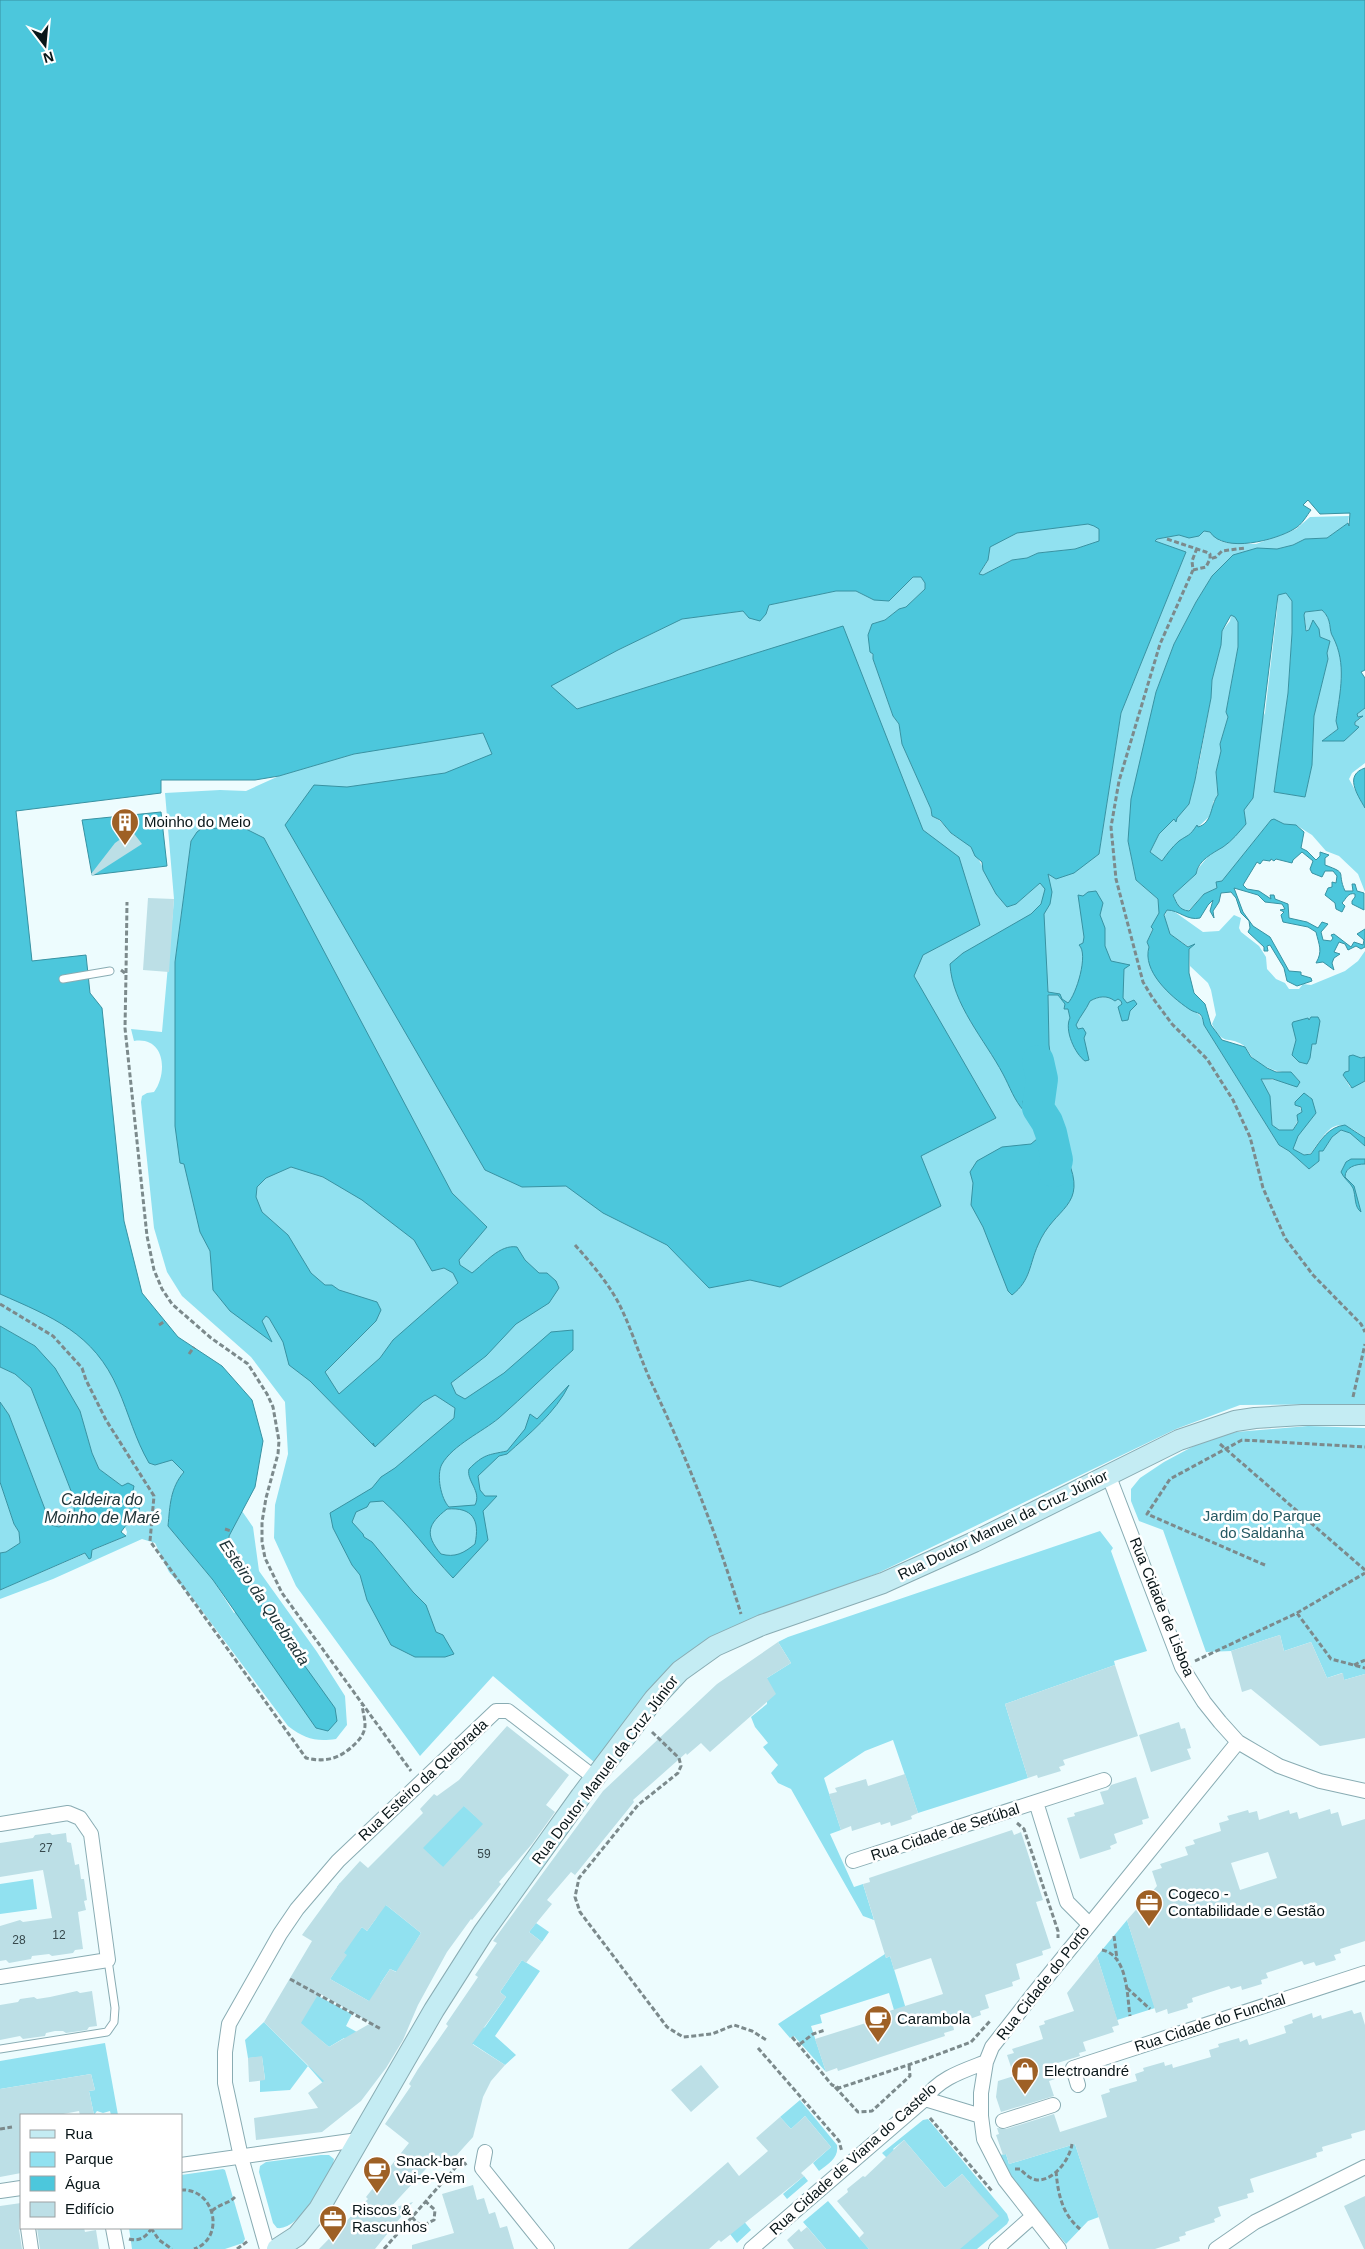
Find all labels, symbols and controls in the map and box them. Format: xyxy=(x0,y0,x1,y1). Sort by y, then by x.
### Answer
north arrow xyxy=(20,20,70,70)
text: N xyxy=(42,48,56,67)
building icon: Moinho do Meio xyxy=(110,807,140,846)
place label: Moinho do Meio xyxy=(144,813,251,830)
street label: Rua Doutor Manuel da Cruz Júnior xyxy=(895,1466,1111,1583)
water label: Caldeira do Moinho de Maré xyxy=(44,1491,160,1526)
park label: Jardim do Parque do Saldanha xyxy=(1203,1507,1321,1541)
street label: Rua Cidade de Lisboa xyxy=(1127,1535,1198,1679)
water label: Esteiro da Quebrada xyxy=(216,1536,313,1668)
street label: Rua Doutor Manuel da Cruz Júnior xyxy=(528,1672,681,1867)
street label: Rua Esteiro da Quebrada xyxy=(355,1715,491,1844)
street label: Rua Cidade de Setúbal xyxy=(868,1799,1021,1864)
house number: 27 xyxy=(39,1841,53,1855)
house number: 59 xyxy=(477,1847,491,1861)
place label: Cogeco - Contabilidade e Gestão xyxy=(1168,1885,1325,1919)
office icon: Cogeco - Contabilidade e Gestão xyxy=(1134,1888,1164,1927)
street label: Rua Cidade do Porto xyxy=(993,1922,1092,2043)
house number: 12 xyxy=(52,1928,66,1942)
house number: 28 xyxy=(12,1933,26,1947)
street label: Rua Cidade do Funchal xyxy=(1132,1990,1287,2055)
cafe icon: Carambola xyxy=(863,2004,893,2043)
place label: Carambola xyxy=(897,2010,971,2027)
shop icon: Electroandré xyxy=(1010,2056,1040,2095)
place label: Electroandré xyxy=(1044,2062,1129,2079)
street label: Rua Cidade de Viana do Castelo xyxy=(766,2079,939,2238)
legend xyxy=(20,2114,182,2229)
text: Rua xyxy=(65,2125,93,2142)
text: Parque xyxy=(65,2150,113,2167)
place label: Snack-bar Vai-e-Vem xyxy=(396,2152,465,2186)
cafe icon: Snack-bar Vai-e-Vem xyxy=(362,2155,392,2194)
text: Água xyxy=(65,2175,101,2192)
text: Edifício xyxy=(65,2200,114,2217)
place label: Riscos & Rascunhos xyxy=(352,2201,427,2235)
office icon: Riscos & Rascunhos xyxy=(318,2204,348,2243)

